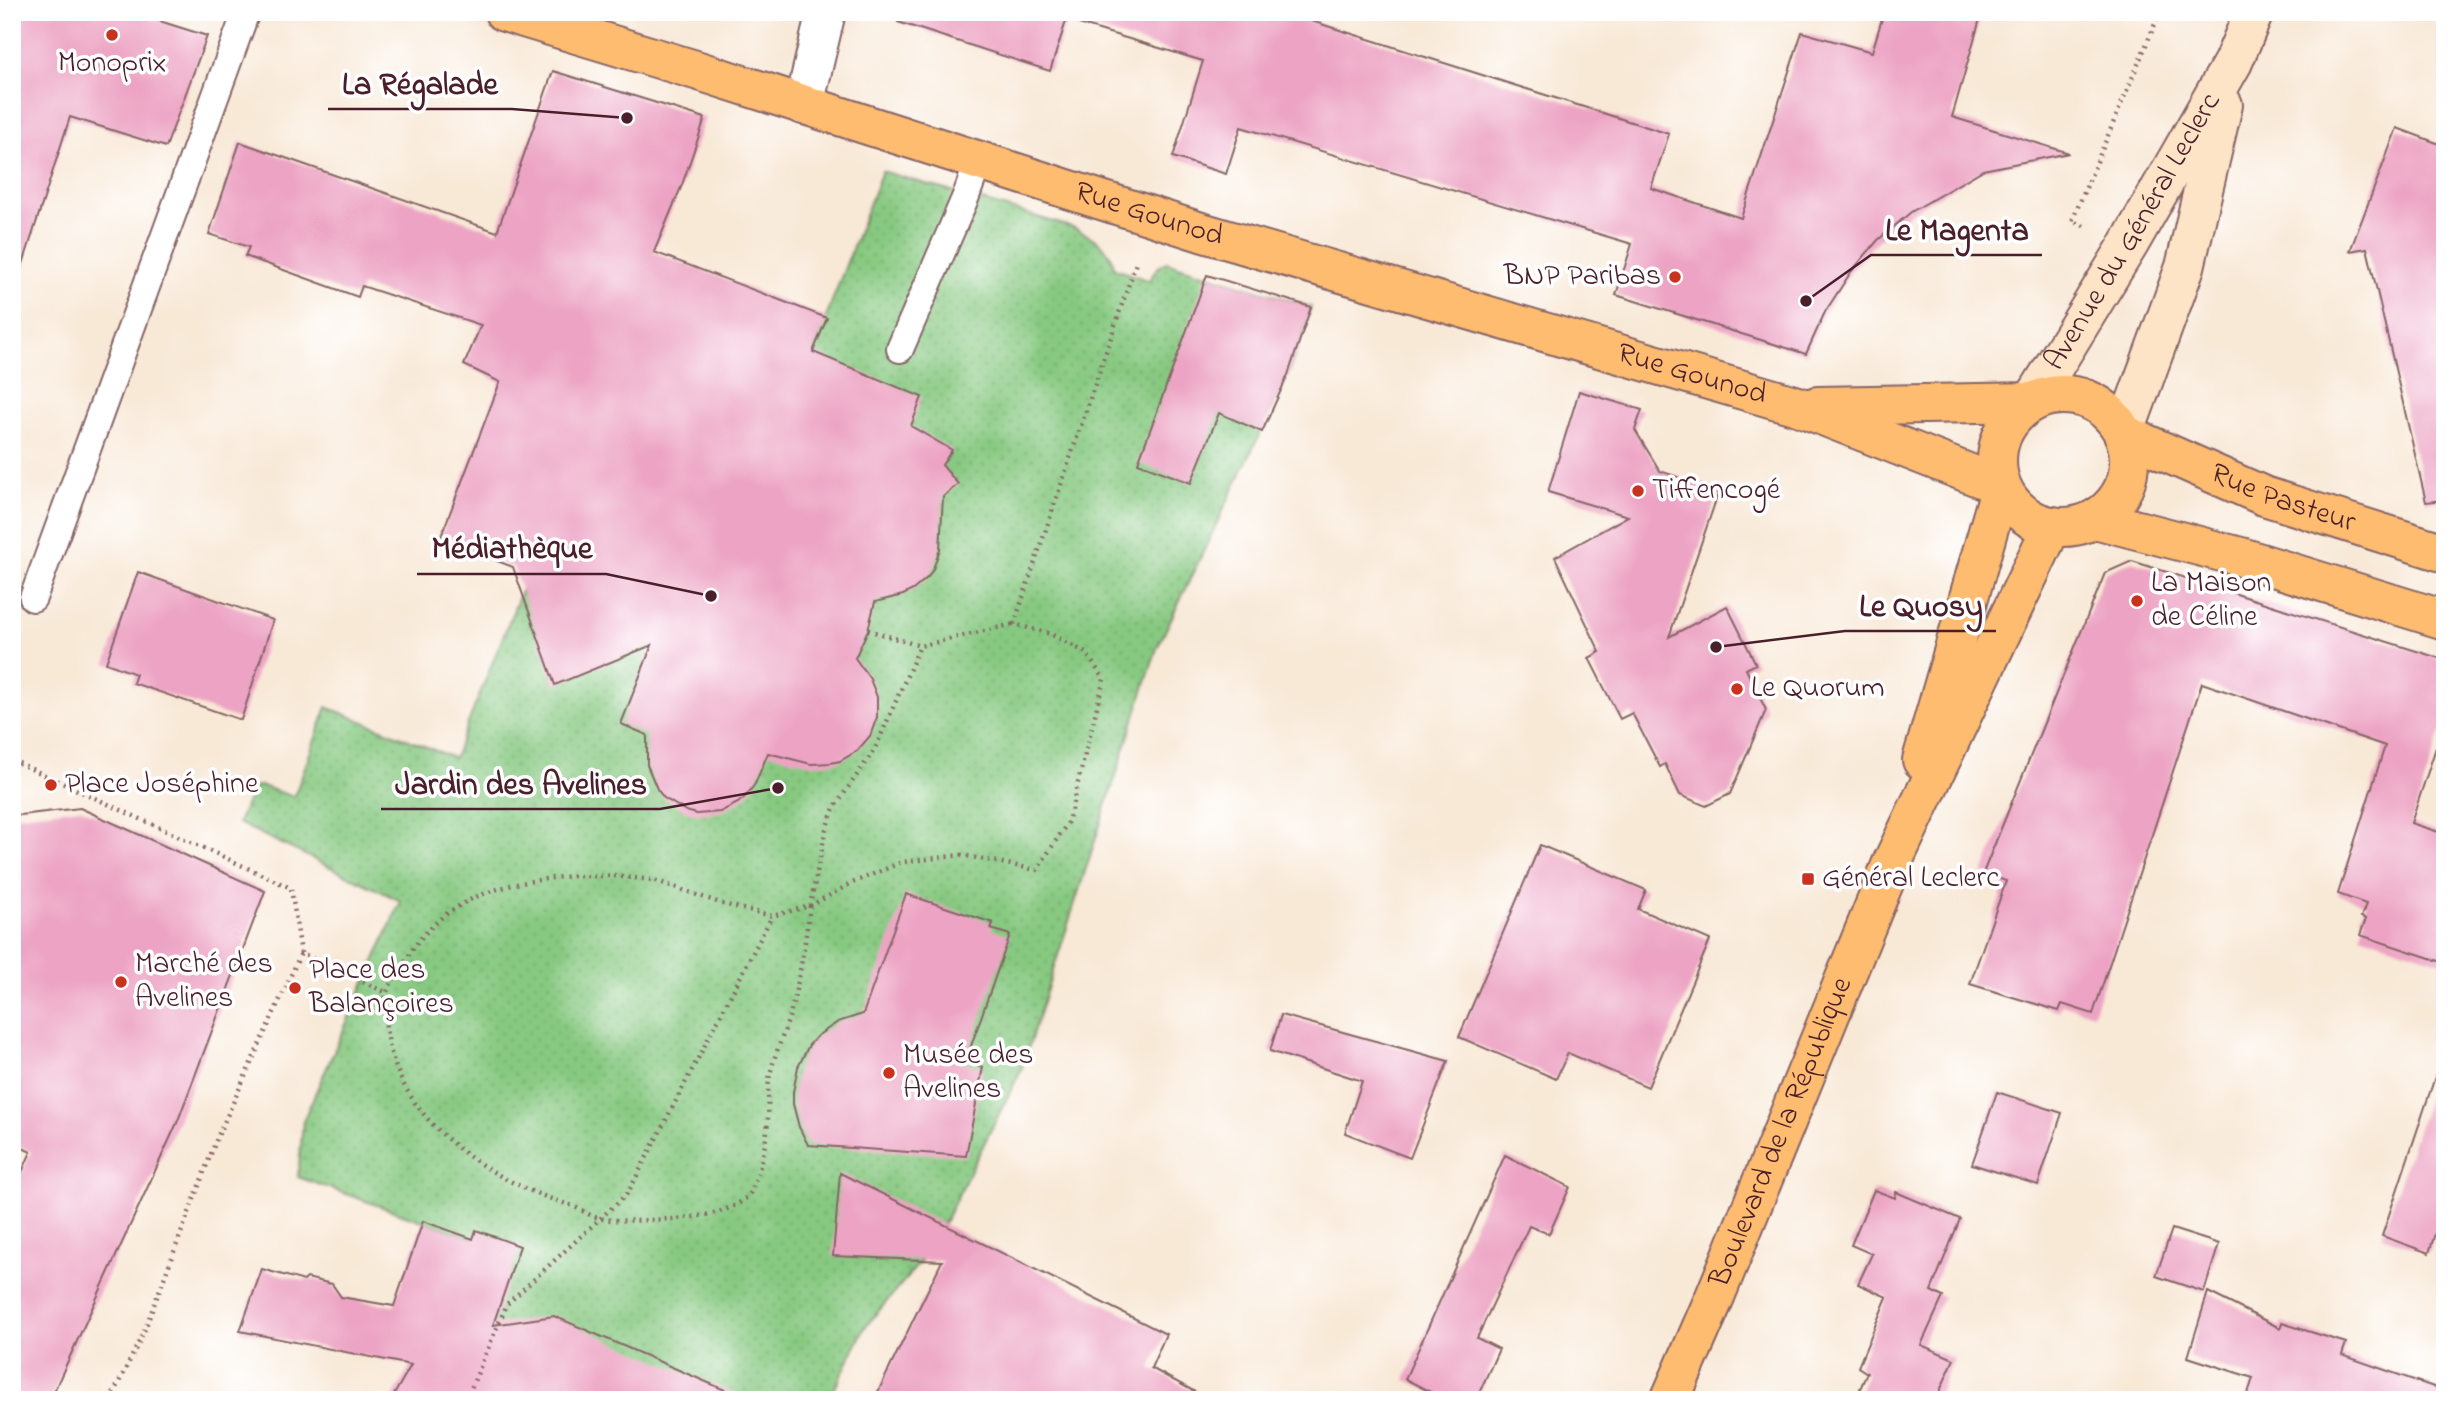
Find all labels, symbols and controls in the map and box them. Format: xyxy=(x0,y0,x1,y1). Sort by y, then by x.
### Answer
marker: Monoprix xyxy=(104,27,120,43)
place label: Monoprix xyxy=(58,42,166,86)
callout: La Régalade xyxy=(328,56,512,109)
text: La Régalade xyxy=(342,63,500,111)
street label: Avenue du Général Leclerc xyxy=(2034,84,2233,380)
street label: Rue Gounod xyxy=(1069,171,1228,259)
callout: Le Magenta xyxy=(1871,202,2042,255)
text: Le Magenta xyxy=(1885,209,2029,257)
place label: BNP Paribas xyxy=(1503,255,1661,299)
marker: BNP Paribas xyxy=(1667,269,1683,285)
street label: Rue Gounod xyxy=(1612,332,1772,418)
street label: Rue Pasteur xyxy=(2203,453,2362,546)
place label: Tiffencogé xyxy=(1652,469,1781,513)
marker: Tiffencogé xyxy=(1630,483,1646,499)
callout: Médiathèque xyxy=(417,521,606,574)
text: Médiathèque xyxy=(432,527,594,574)
place label: La Maison de Céline xyxy=(2151,562,2271,640)
callout: Le Quosy xyxy=(1845,578,1996,631)
text: Le Quosy xyxy=(1859,585,1983,633)
marker: La Maison de Céline xyxy=(2129,593,2145,609)
place label: Le Quorum xyxy=(1751,667,1885,711)
marker: Le Quorum xyxy=(1729,681,1745,697)
callout: Jardin des Avelines xyxy=(381,756,660,809)
place label: Place Joséphine xyxy=(65,763,259,807)
text: Jardin des Avelines xyxy=(395,763,647,810)
marker: Place Joséphine xyxy=(43,777,59,793)
place label: Général Leclerc xyxy=(1822,857,2000,901)
marker: Général Leclerc xyxy=(1800,871,1816,887)
place label: Marché des Avelines xyxy=(135,943,273,1021)
place label: Place des Balançoires xyxy=(308,949,454,1027)
street label: Boulevard de la République xyxy=(1699,970,1865,1295)
marker: Marché des Avelines xyxy=(113,974,129,990)
marker: Place des Balançoires xyxy=(287,980,303,996)
place label: Musée des Avelines xyxy=(903,1034,1034,1112)
marker: Musée des Avelines xyxy=(881,1065,897,1081)

